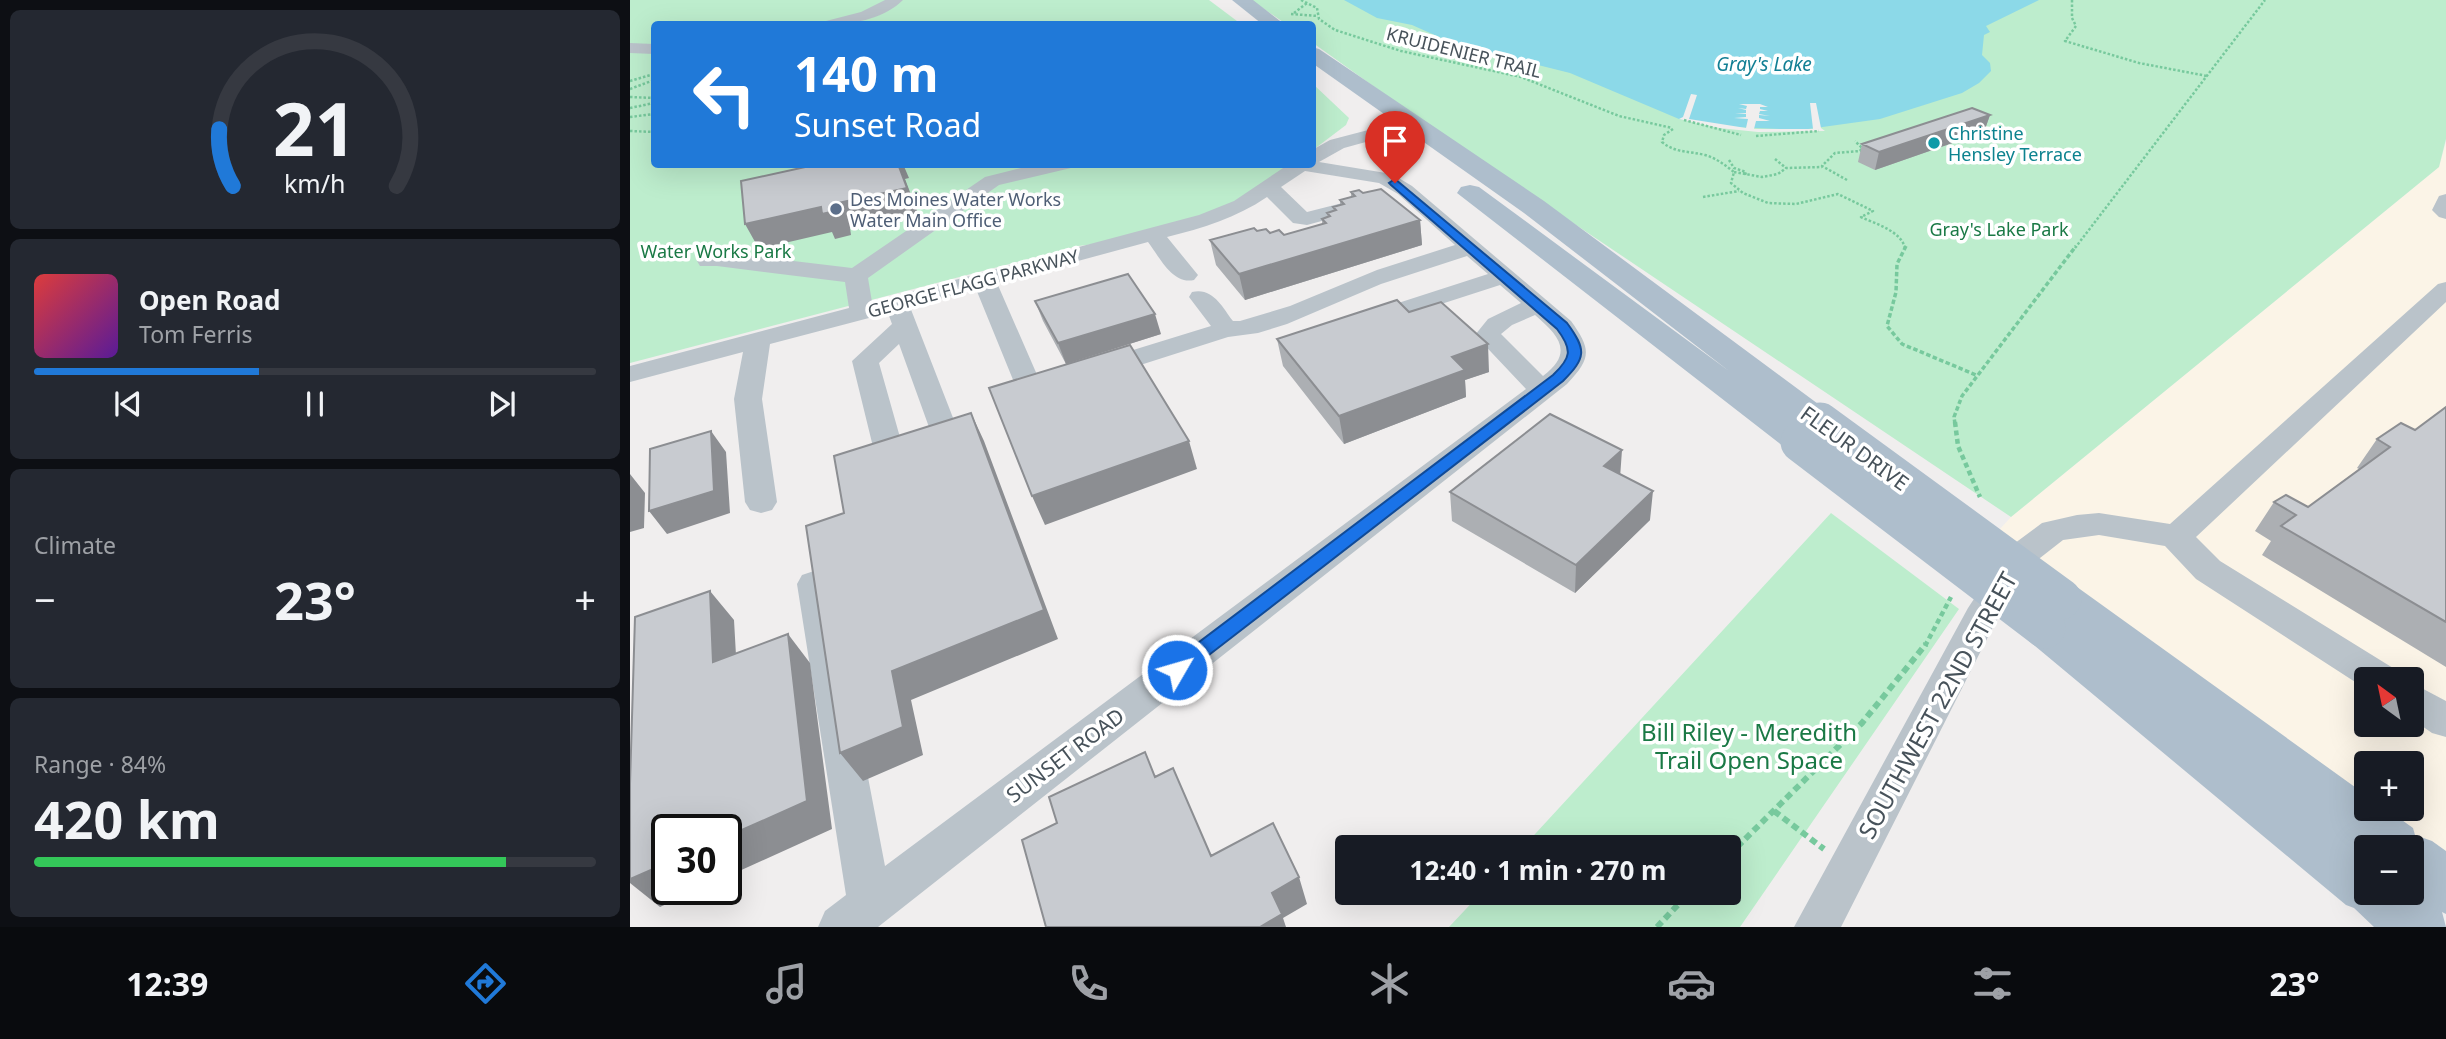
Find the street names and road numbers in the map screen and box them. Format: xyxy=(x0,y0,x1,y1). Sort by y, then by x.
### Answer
street label: KRUIDENIER TRAIL xyxy=(1384,21,1544,83)
street label: GEORGE FLAGG PARKWAY xyxy=(865,243,1082,323)
street label: FLEUR DRIVE xyxy=(1795,399,1915,497)
street label: SOUTHWEST 22ND STREET xyxy=(1850,565,2024,844)
street label: SUNSET ROAD xyxy=(1000,701,1130,809)

